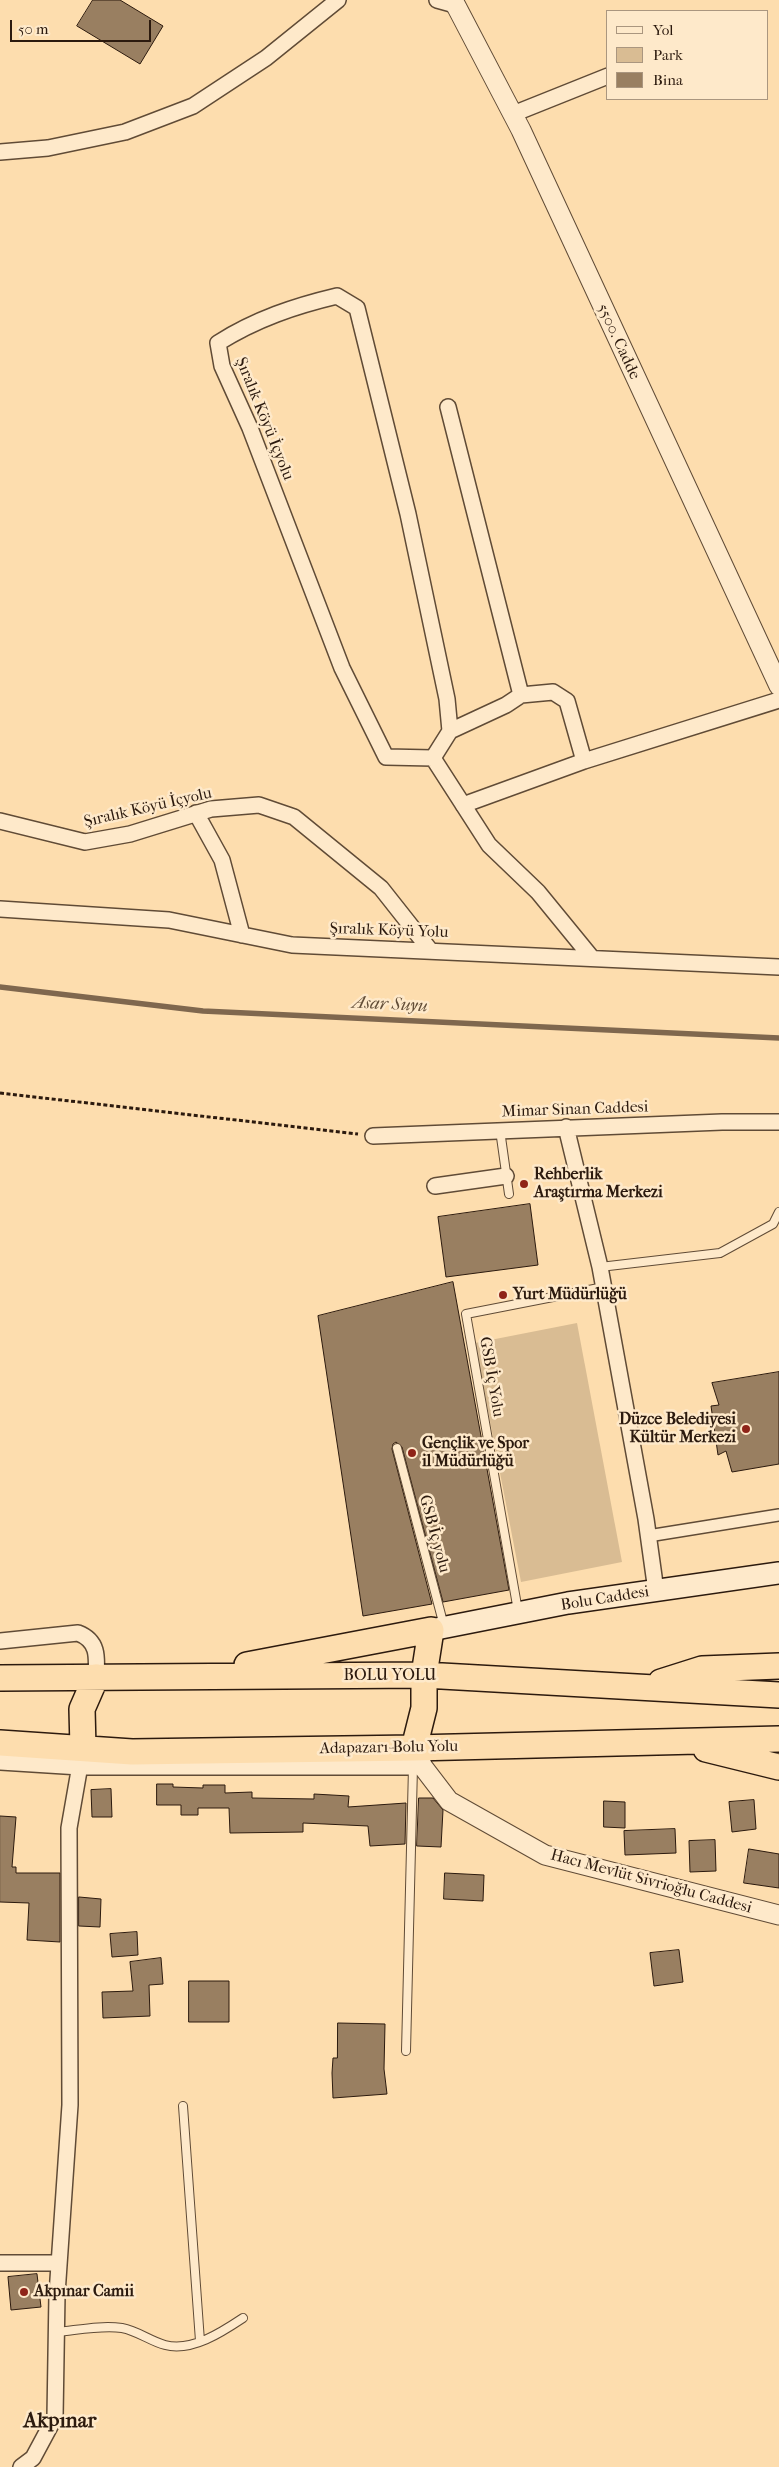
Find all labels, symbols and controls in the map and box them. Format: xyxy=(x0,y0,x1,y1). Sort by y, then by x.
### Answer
scale bar xyxy=(12,10,154,42)
legend xyxy=(606,10,769,100)
text: 50 m xyxy=(18,20,48,38)
text: Yol xyxy=(653,21,673,39)
text: Park xyxy=(653,46,683,64)
text: Bina xyxy=(653,71,683,89)
street label: 5500. Cadde xyxy=(592,301,644,383)
street label: Şıralık Köyü İçyolu xyxy=(231,355,297,483)
street label: Şıralık Köyü İçyolu xyxy=(82,784,214,832)
street label: Şıralık Köyü Yolu xyxy=(329,919,449,943)
water label: Asar Suyu xyxy=(352,992,428,1018)
street label: Mimar Sinan Caddesi xyxy=(501,1098,649,1122)
place label: Rehberlik Araştırma Merkezi xyxy=(534,1165,663,1203)
marker: Rehberlik Araştırma Merkezi xyxy=(518,1178,530,1190)
place label: Yurt Müdürlüğü xyxy=(513,1285,627,1305)
marker: Yurt Müdürlüğü xyxy=(497,1289,509,1301)
street label: GSB İç Yolu xyxy=(475,1335,507,1419)
place label: Düzce Belediyesi Kültür Merkezi xyxy=(619,1410,736,1448)
marker: Düzce Belediyesi Kültür Merkezi xyxy=(740,1423,752,1435)
place label: Gençlik ve Spor il Müdürlüğü xyxy=(422,1434,529,1472)
marker: Gençlik ve Spor il Müdürlüğü xyxy=(406,1447,418,1459)
street label: GSB İç yolu xyxy=(414,1493,454,1575)
street label: Bolu Caddesi xyxy=(559,1583,651,1615)
street label: BOLU YOLU xyxy=(344,1666,436,1686)
street label: Adapazarı-Bolu Yolu xyxy=(319,1737,459,1759)
street label: Hacı Mevlüt Sivrioğlu Caddesi xyxy=(548,1846,754,1918)
place label: Akpınar Camii xyxy=(34,2282,134,2302)
marker: Akpınar Camii xyxy=(18,2286,30,2298)
district label: Akpınar xyxy=(24,2409,96,2435)

